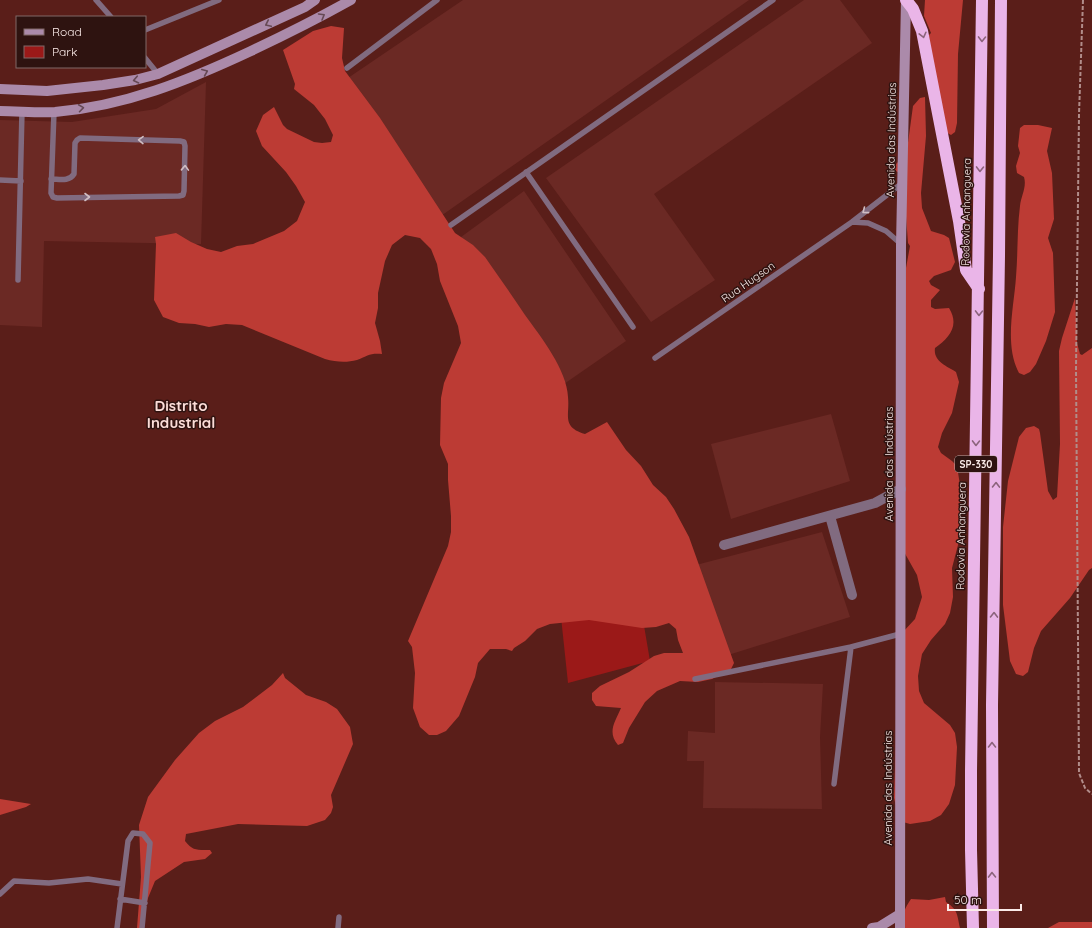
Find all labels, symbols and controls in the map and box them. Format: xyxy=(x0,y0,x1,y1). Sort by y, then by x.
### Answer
one-way arrow xyxy=(318,14,326,21)
legend xyxy=(16,16,146,68)
one-way arrow xyxy=(265,19,272,27)
text: Road xyxy=(52,24,82,39)
one-way arrow xyxy=(918,31,926,38)
one-way arrow xyxy=(978,36,986,42)
text: Park xyxy=(52,44,77,59)
one-way arrow xyxy=(201,68,208,76)
one-way arrow xyxy=(132,75,139,83)
street label: Avenida das Indústrias xyxy=(883,82,899,198)
one-way arrow xyxy=(78,104,84,113)
one-way arrow xyxy=(138,136,144,144)
street label: Rodovia Anhanguera xyxy=(958,158,974,266)
one-way arrow xyxy=(180,165,189,171)
one-way arrow xyxy=(975,166,984,172)
one-way arrow xyxy=(84,193,90,201)
one-way arrow xyxy=(863,207,870,214)
street label: Rua Hugson xyxy=(719,258,777,306)
one-way arrow xyxy=(974,310,983,316)
district label: Distrito Industrial xyxy=(147,396,215,432)
street label: Avenida das Indústrias xyxy=(882,407,896,521)
one-way arrow xyxy=(972,440,980,446)
road number: SP-330 xyxy=(955,456,997,472)
street label: Rodovia Anhanguera xyxy=(953,482,969,590)
one-way arrow xyxy=(991,482,1000,488)
one-way arrow xyxy=(990,612,998,618)
street label: Avenida das Indústrias xyxy=(881,731,895,845)
one-way arrow xyxy=(988,742,996,748)
one-way arrow xyxy=(988,872,996,878)
scale bar xyxy=(948,886,1021,912)
text: 50 m xyxy=(954,892,982,907)

